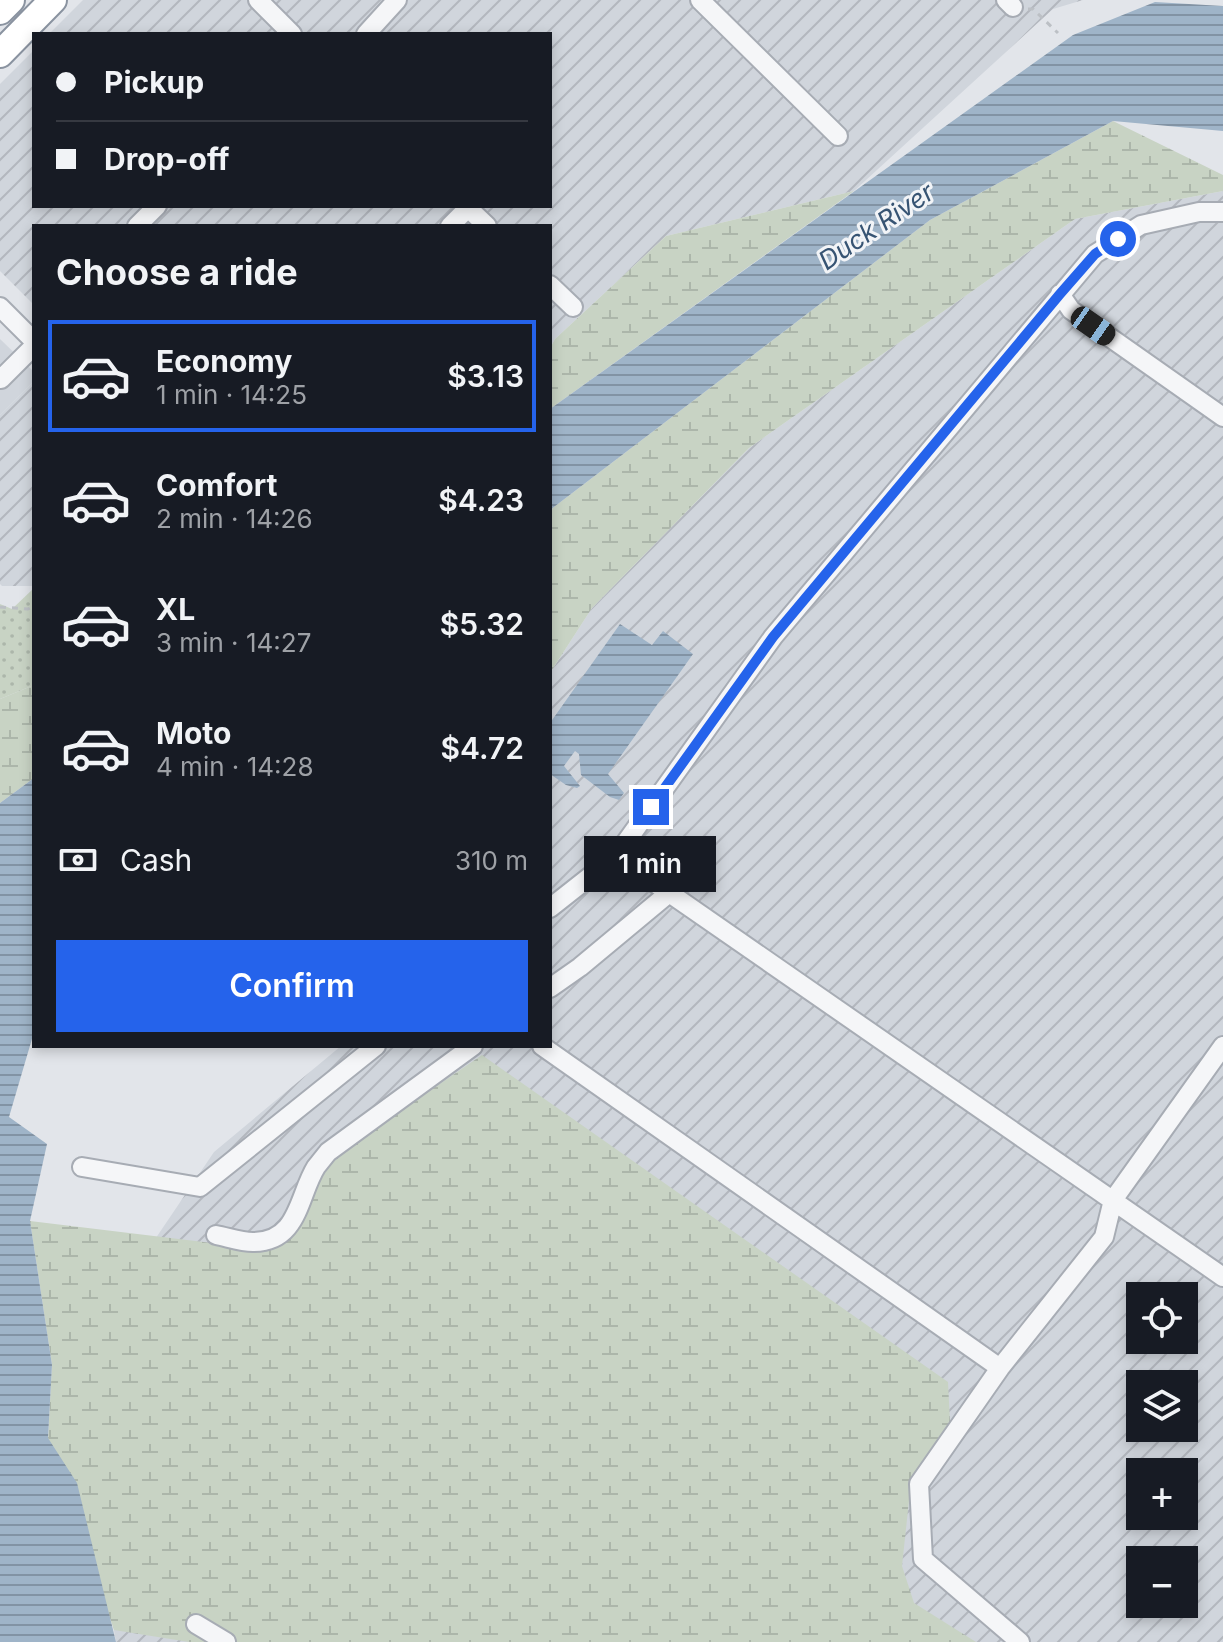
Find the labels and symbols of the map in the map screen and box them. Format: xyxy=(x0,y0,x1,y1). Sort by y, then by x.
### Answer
water label: Duck River xyxy=(812,175,941,276)
route start xyxy=(1100,221,1136,257)
car xyxy=(1066,302,1120,350)
route end xyxy=(633,789,669,825)
callout: 1 min xyxy=(585,835,717,891)

